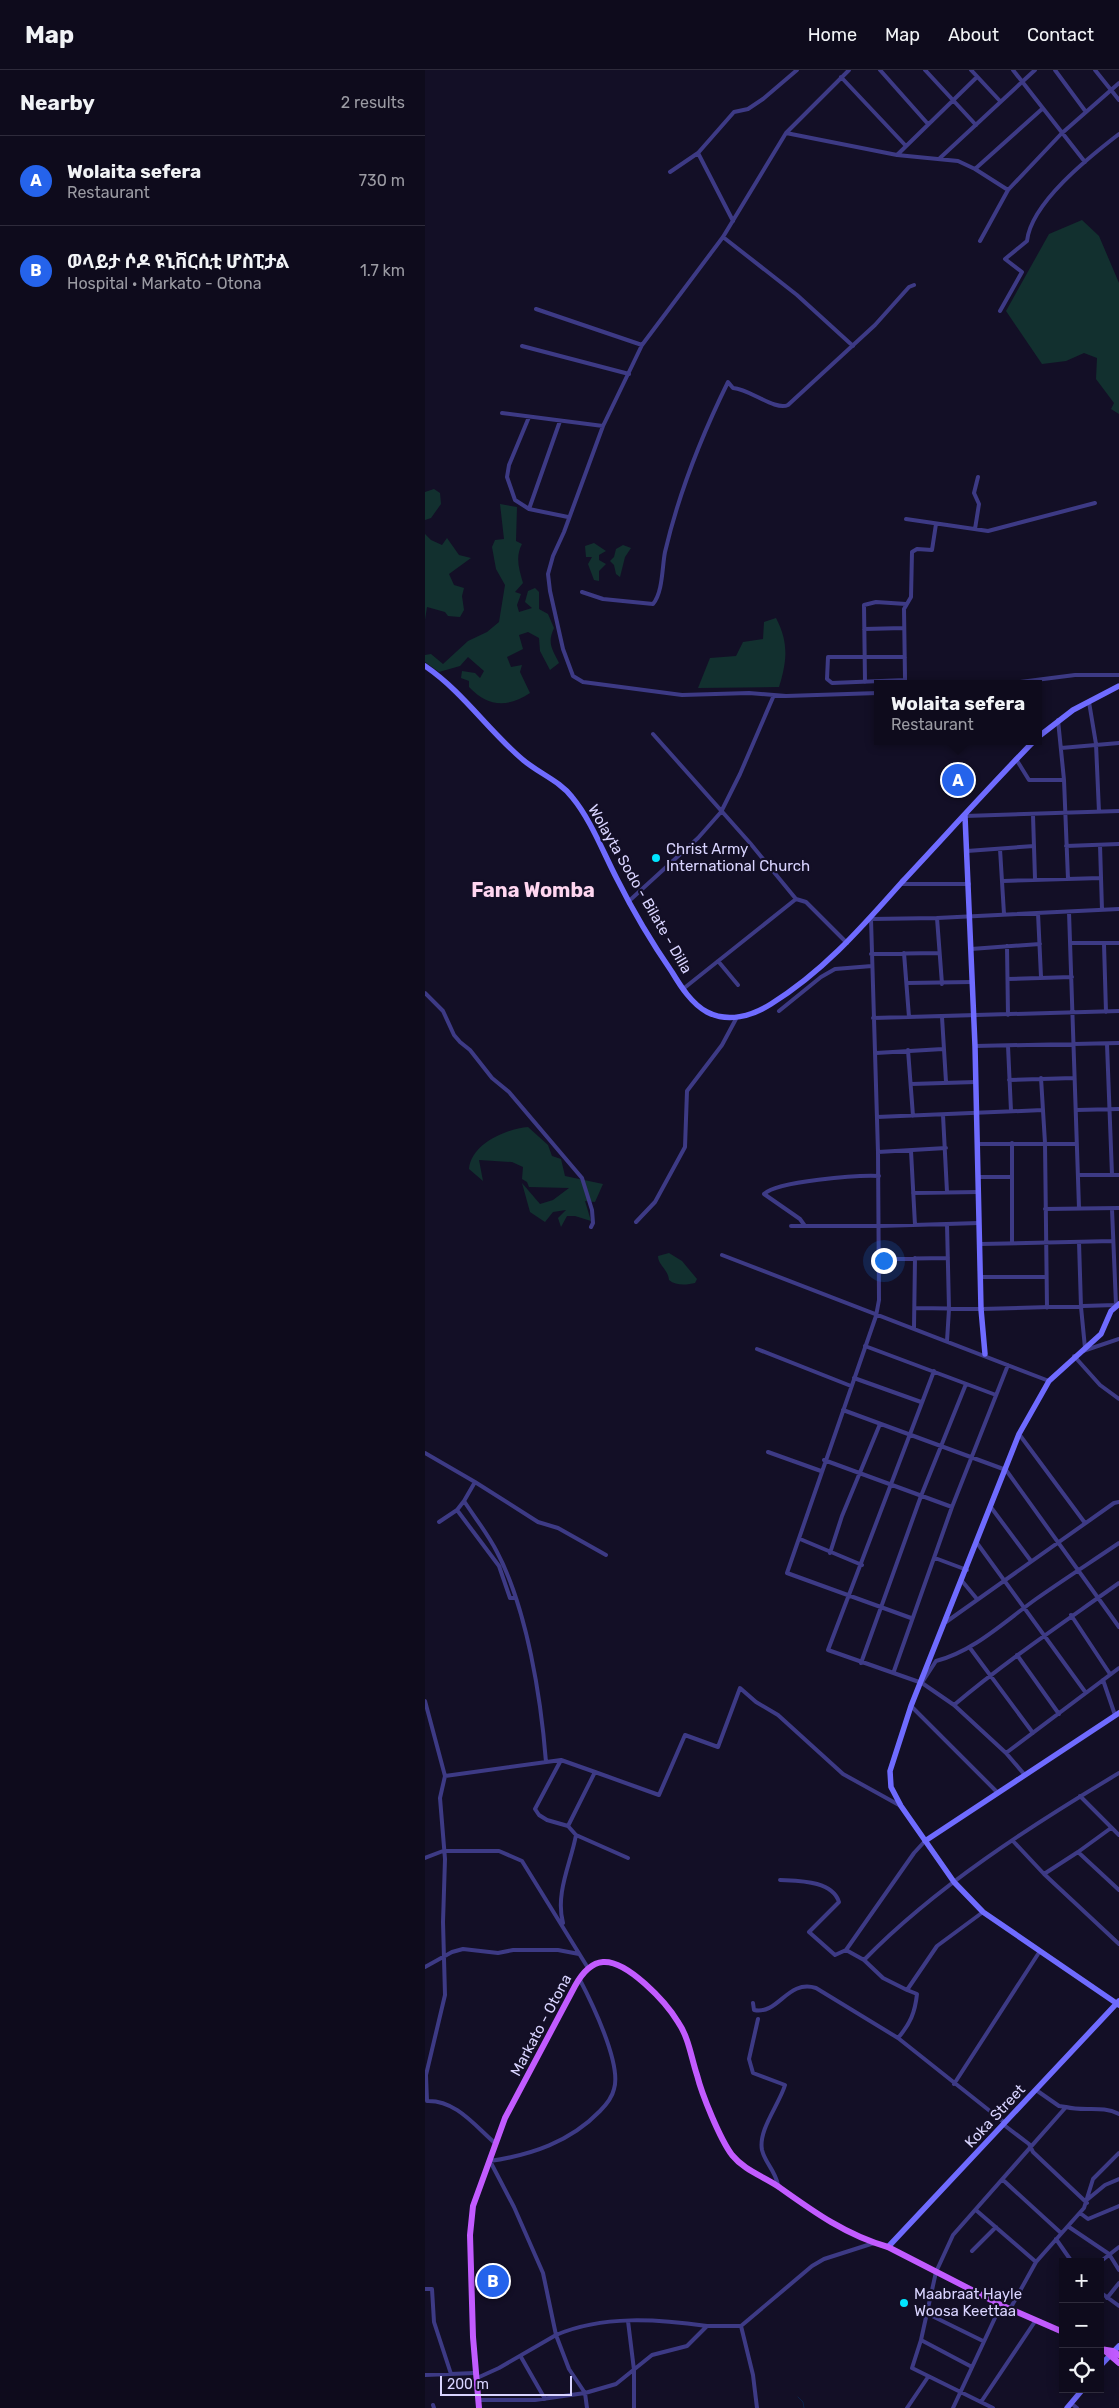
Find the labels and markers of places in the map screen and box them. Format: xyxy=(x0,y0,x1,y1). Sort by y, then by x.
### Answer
pin: A xyxy=(942,761,974,799)
place label: Christ Army International Church xyxy=(666,840,810,875)
marker: Christ Army International Church xyxy=(650,852,662,864)
pin: B xyxy=(477,2262,509,2300)
place label: Maabraat Hayle Woosa Keettaa xyxy=(914,2285,1022,2320)
marker: Maabraat Hayle Woosa Keettaa xyxy=(898,2297,910,2309)

